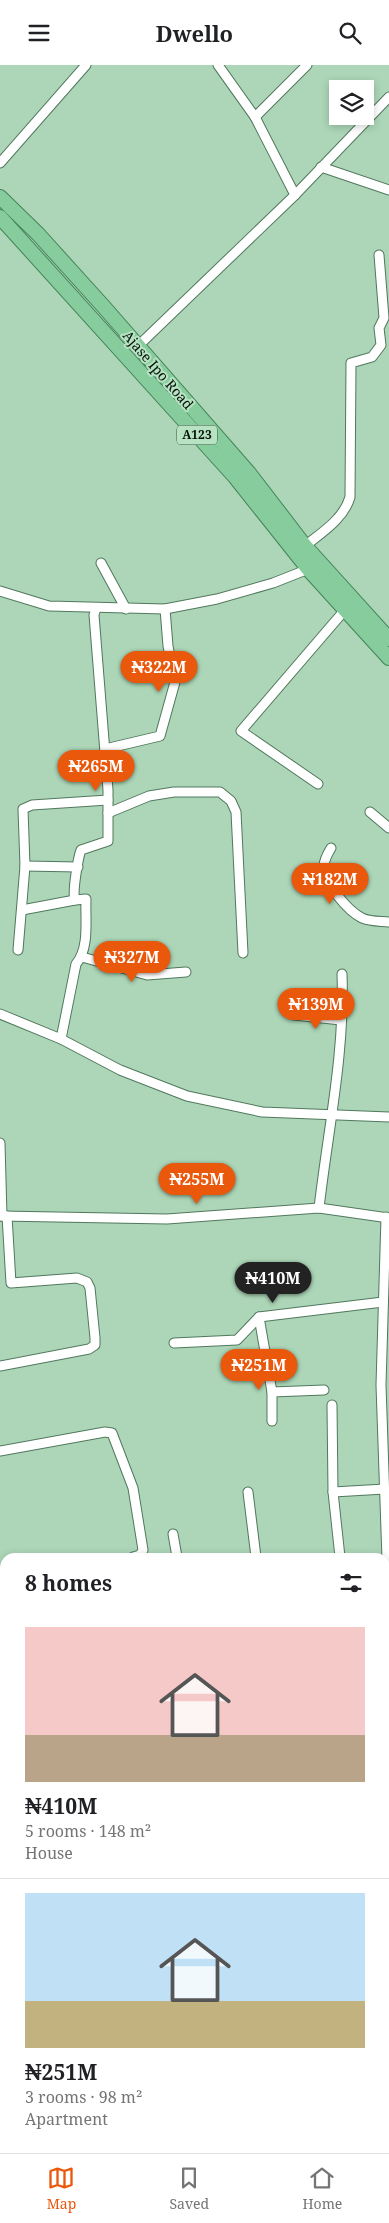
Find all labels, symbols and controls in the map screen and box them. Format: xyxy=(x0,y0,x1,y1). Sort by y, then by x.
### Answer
text: Dwello xyxy=(156,18,233,48)
icon: menu xyxy=(25,19,53,47)
icon: search xyxy=(336,19,364,47)
map controls xyxy=(329,80,374,125)
button: layers xyxy=(329,80,374,125)
street label: Ajase Ipo Road xyxy=(119,326,198,413)
road number: A123 xyxy=(177,425,217,445)
pin: ₦322M xyxy=(124,651,194,693)
text: ₦322M xyxy=(132,656,186,678)
pin: ₦265M xyxy=(61,749,131,792)
text: ₦265M xyxy=(69,755,123,777)
pin: ₦182M xyxy=(295,863,365,905)
text: ₦182M xyxy=(303,868,357,890)
pin: ₦327M xyxy=(97,941,167,983)
text: ₦327M xyxy=(105,946,159,968)
pin: ₦139M xyxy=(281,987,351,1030)
text: ₦139M xyxy=(289,993,343,1015)
pin: ₦255M xyxy=(162,1163,232,1205)
text: ₦255M xyxy=(170,1168,224,1190)
pin: ₦410M xyxy=(238,1261,308,1304)
text: ₦410M xyxy=(246,1267,300,1289)
pin: ₦251M xyxy=(224,1349,294,1391)
text: ₦251M xyxy=(232,1354,286,1376)
text: 8 homes xyxy=(25,1569,112,1597)
icon: filters xyxy=(337,1569,365,1597)
icon: home xyxy=(150,1660,240,1750)
text: ₦410M xyxy=(25,1792,97,1820)
text: 5 rooms · 148 m² xyxy=(25,1820,151,1842)
text: House xyxy=(25,1842,73,1864)
icon: home xyxy=(150,1925,240,2015)
text: ₦251M xyxy=(25,2058,97,2086)
text: 3 rooms · 98 m² xyxy=(25,2086,142,2108)
text: Apartment xyxy=(25,2108,108,2130)
tab: Map xyxy=(47,2164,76,2213)
tab: Saved xyxy=(170,2164,209,2213)
tab: Home xyxy=(302,2164,342,2213)

